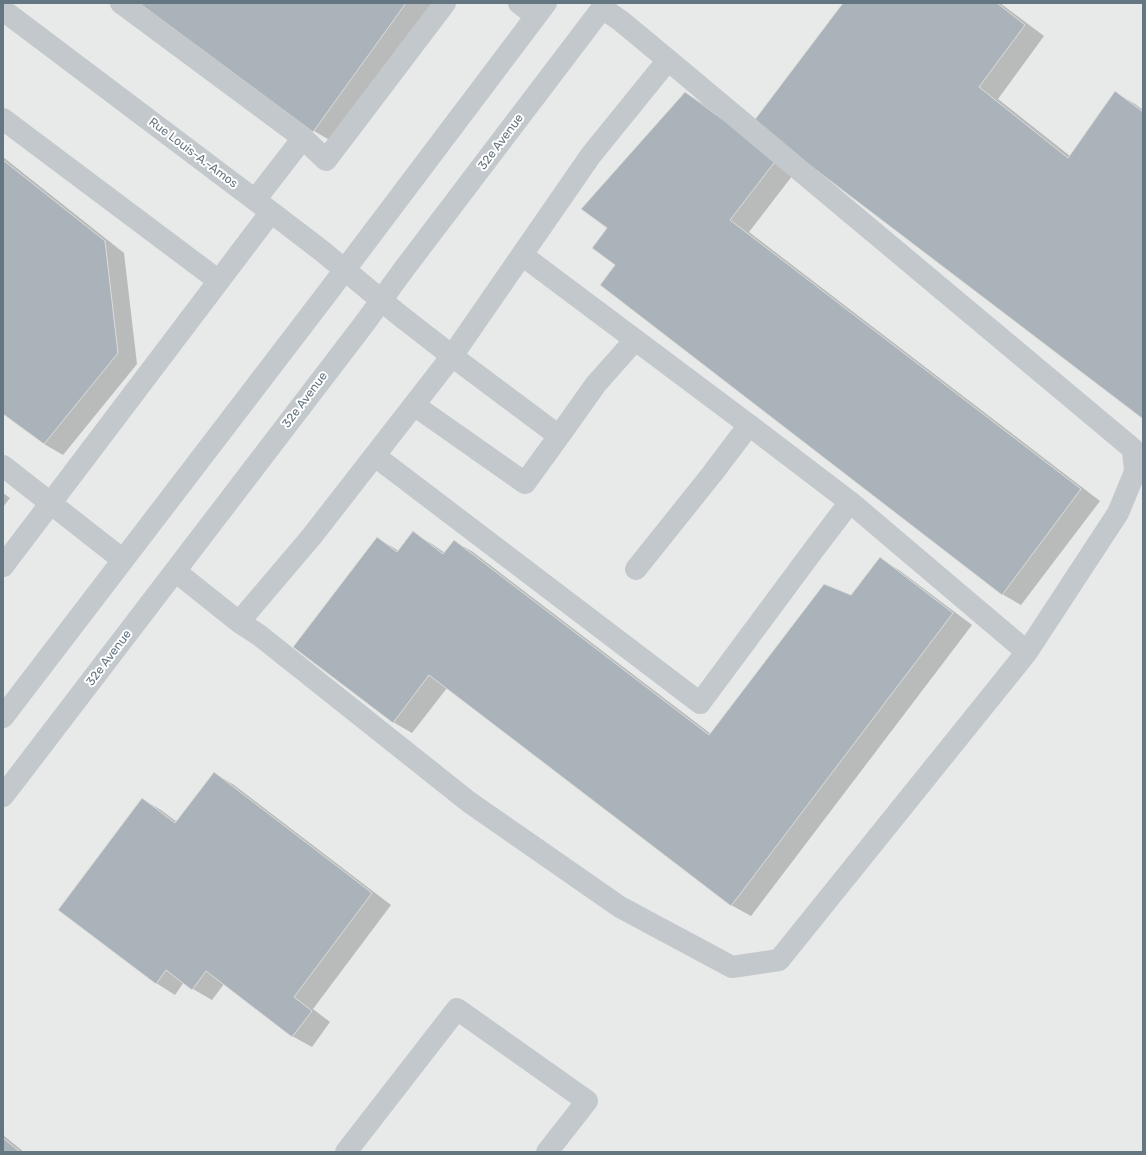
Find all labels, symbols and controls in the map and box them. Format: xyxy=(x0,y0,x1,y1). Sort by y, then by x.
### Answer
street label: 32e Avenue xyxy=(475,111,527,173)
street label: Rue Louis-A.-Amos xyxy=(146,115,240,191)
street label: 32e Avenue xyxy=(279,369,331,431)
street label: 32e Avenue xyxy=(83,627,135,689)

